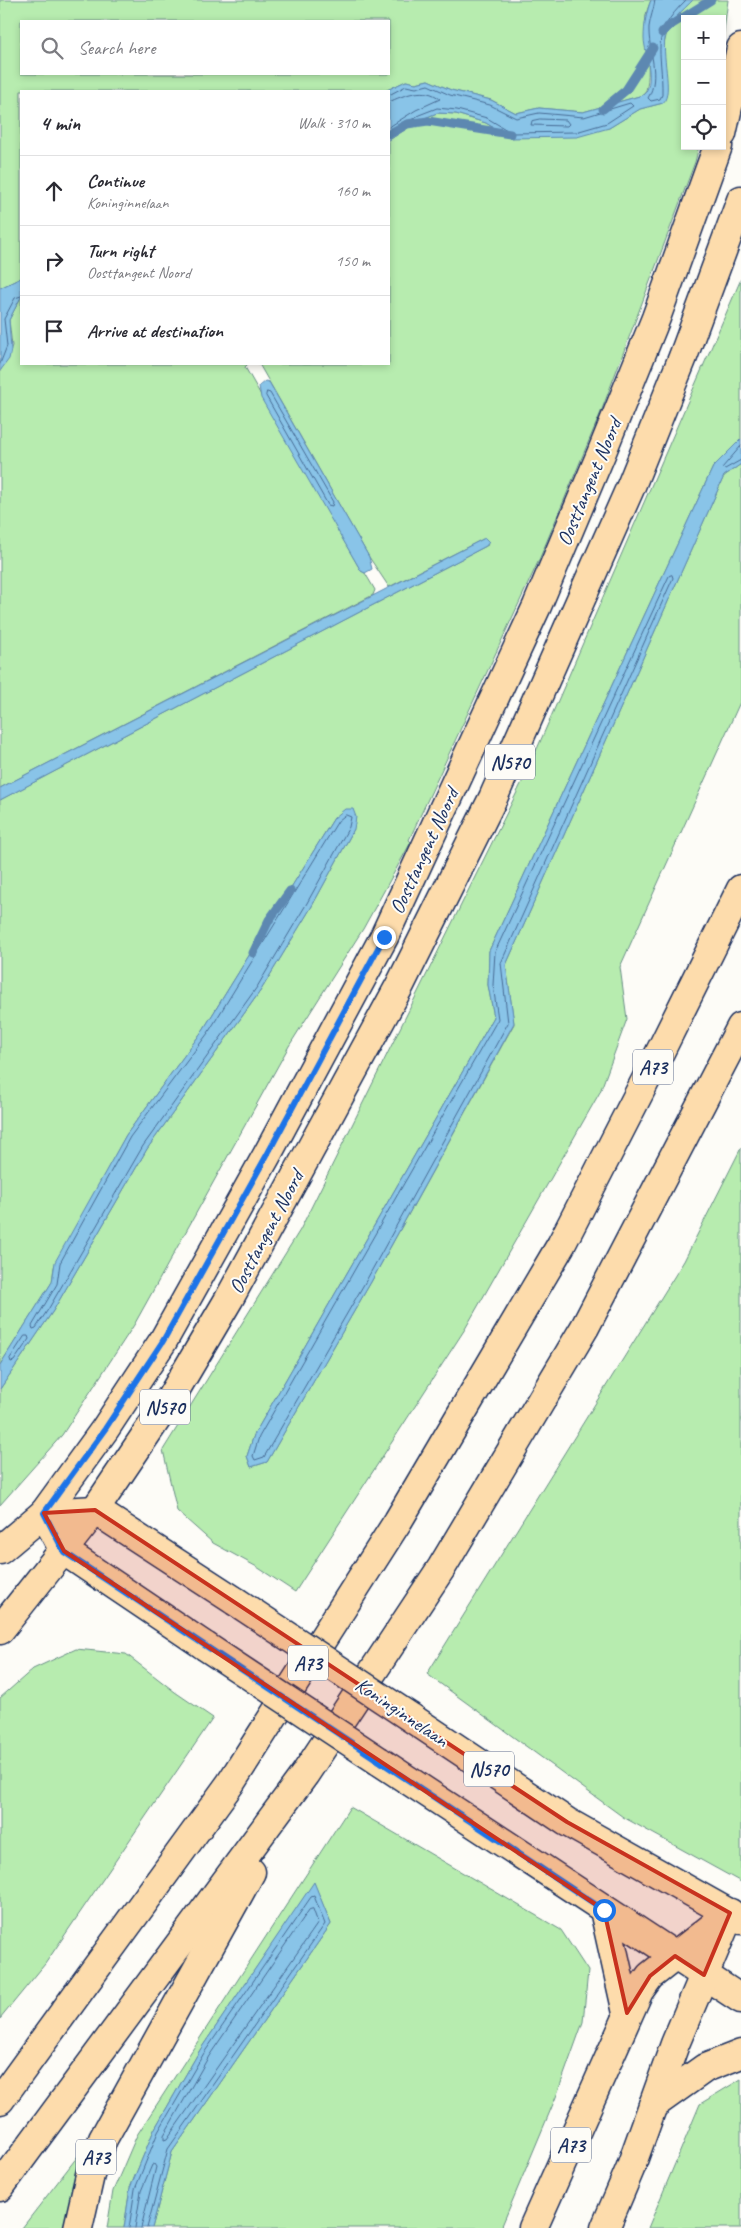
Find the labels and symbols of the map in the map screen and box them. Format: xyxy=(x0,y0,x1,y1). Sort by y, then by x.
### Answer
street label: Oosttangent Noord xyxy=(550,412,629,550)
road number: N570 xyxy=(485,744,535,780)
street label: Oosttangent Noord xyxy=(383,781,466,918)
route end xyxy=(373,926,396,949)
road number: A73 xyxy=(633,1050,673,1084)
street label: Oosttangent Noord xyxy=(223,1163,311,1298)
road number: N570 xyxy=(140,1390,190,1424)
road number: A73 xyxy=(288,1646,328,1680)
street label: Koninginnelaan xyxy=(350,1671,454,1753)
road number: N570 xyxy=(464,1752,514,1786)
route start xyxy=(593,1899,616,1922)
road number: A73 xyxy=(551,2128,591,2162)
road number: A73 xyxy=(76,2140,116,2174)

